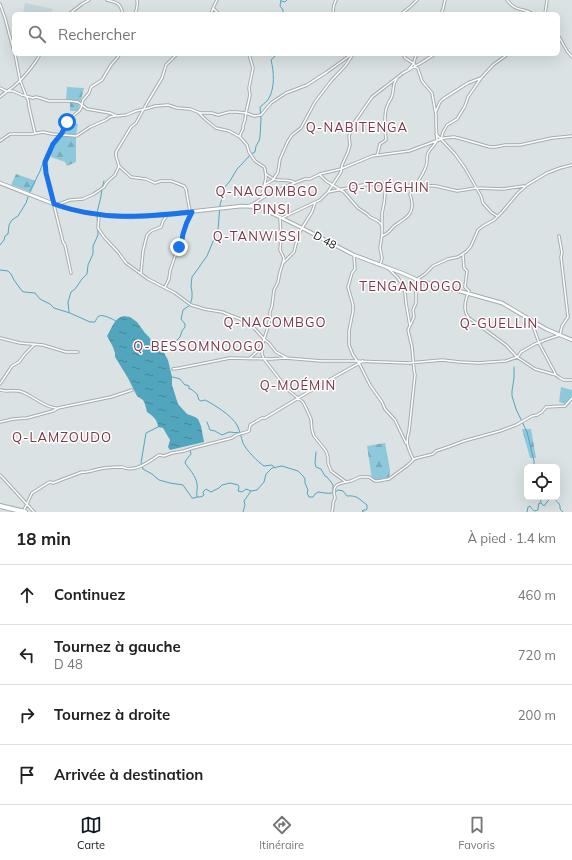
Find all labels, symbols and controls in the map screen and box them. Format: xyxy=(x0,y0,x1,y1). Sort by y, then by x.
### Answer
search box xyxy=(12,12,560,56)
icon: search xyxy=(26,23,48,45)
text: Rechercher xyxy=(58,25,136,44)
route start xyxy=(58,113,76,131)
district label: Q-NABITENGA xyxy=(306,119,408,135)
district label: Q-TOÉGHIN xyxy=(348,179,430,195)
district label: Q-NACOMBGO xyxy=(216,183,318,199)
district label: PINSI xyxy=(253,201,291,217)
district label: Q-TANWISSI xyxy=(213,228,301,244)
street label: D 48 xyxy=(311,228,339,252)
route end xyxy=(170,238,188,256)
district label: TENGANDOGO xyxy=(359,278,463,294)
district label: Q-NACOMBGO xyxy=(224,314,326,330)
district label: Q-GUELLIN xyxy=(460,315,538,331)
district label: Q-BESSOMNOOGO xyxy=(133,338,265,354)
district label: Q-MOÉMIN xyxy=(260,377,336,393)
district label: Q-LAMZOUDO xyxy=(12,429,112,445)
map controls xyxy=(524,464,560,500)
button: locate xyxy=(524,464,560,500)
text: 18 min xyxy=(16,528,71,549)
text: À pied · 1.4 km xyxy=(467,530,556,546)
icon: ahead xyxy=(16,584,38,606)
text: Continuez xyxy=(54,585,125,604)
text: 460 m xyxy=(518,587,556,603)
text: Tournez à gauche xyxy=(54,637,181,656)
icon: left xyxy=(16,644,38,666)
text: 720 m xyxy=(518,647,556,663)
text: D 48 xyxy=(54,656,83,672)
icon: right xyxy=(16,704,38,726)
text: Tournez à droite xyxy=(54,705,170,724)
text: 200 m xyxy=(518,707,556,723)
icon: arrive xyxy=(16,764,38,786)
text: Arrivée à destination xyxy=(54,765,203,784)
tab: Carte xyxy=(77,814,105,852)
tab: Itinéraire xyxy=(259,814,304,852)
tab: Favoris xyxy=(458,814,495,852)

